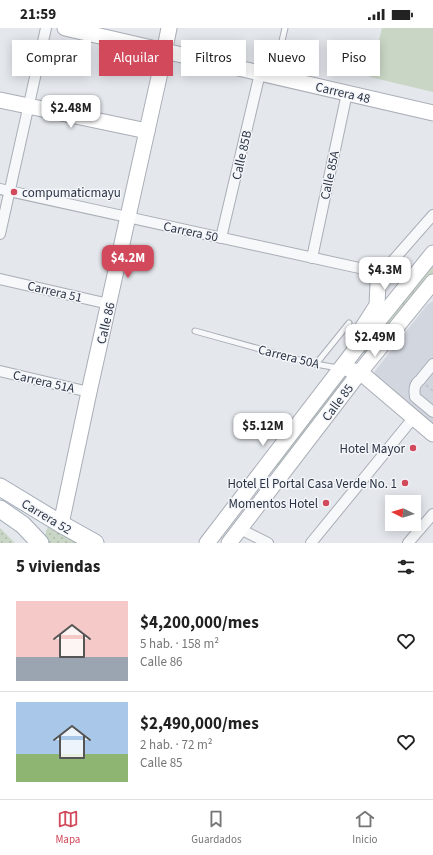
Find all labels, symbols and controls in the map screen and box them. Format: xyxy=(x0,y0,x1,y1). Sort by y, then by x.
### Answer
text: 21:59 xyxy=(20,4,56,25)
chip: Comprar xyxy=(12,40,91,76)
chip: Alquilar xyxy=(99,40,173,76)
chip: Filtros xyxy=(181,40,246,76)
chip: Nuevo xyxy=(254,40,319,76)
chip: Piso xyxy=(327,40,380,76)
street label: Carrera 48 xyxy=(314,78,372,108)
pin: $2.48M xyxy=(38,95,104,129)
text: $2.48M xyxy=(50,99,92,117)
street label: Calle 85B xyxy=(228,128,256,182)
street label: Calle 85A xyxy=(316,148,344,201)
place label: compumaticmayu xyxy=(22,184,121,202)
marker: compumaticmayu xyxy=(9,187,19,197)
street label: Carrera 50 xyxy=(162,217,220,247)
pin: $4.2M xyxy=(100,245,156,279)
text: $4.2M xyxy=(111,249,145,267)
pin: $4.3M xyxy=(357,257,413,291)
text: $4.3M xyxy=(368,261,402,279)
street label: Carrera 51 xyxy=(26,277,84,307)
street label: Calle 86 xyxy=(92,300,120,346)
pin: $2.49M xyxy=(342,324,408,358)
text: $2.49M xyxy=(354,328,396,346)
street label: Carrera 50A xyxy=(256,341,322,374)
street label: Carrera 51A xyxy=(11,366,77,398)
street label: Calle 85 xyxy=(318,380,358,425)
pin: $5.12M xyxy=(230,413,296,447)
text: $5.12M xyxy=(242,417,284,435)
place label: Hotel Mayor xyxy=(340,440,405,458)
marker: Hotel Mayor xyxy=(408,443,418,453)
place label: Hotel El Portal Casa Verde No. 1 xyxy=(227,475,397,493)
marker: Hotel El Portal Casa Verde No. 1 xyxy=(400,478,410,488)
street label: Carrera 52 xyxy=(18,495,75,539)
place label: Momentos Hotel xyxy=(229,495,318,513)
north arrow xyxy=(385,495,421,531)
map controls xyxy=(385,495,421,531)
marker: Momentos Hotel xyxy=(321,498,331,508)
text: 5 viviendas xyxy=(16,555,100,579)
icon: filters xyxy=(395,556,417,578)
text: $4,200,000/mes xyxy=(140,611,259,635)
icon: home xyxy=(48,617,96,665)
icon: heart xyxy=(395,630,417,652)
text: 5 hab. · 158 m² xyxy=(140,635,219,653)
text: Calle 86 xyxy=(140,653,183,671)
text: $2,490,000/mes xyxy=(140,712,259,736)
icon: home xyxy=(48,718,96,766)
icon: heart xyxy=(395,731,417,753)
text: 2 hab. · 72 m² xyxy=(140,736,213,754)
text: Calle 85 xyxy=(140,754,183,772)
tab: Mapa xyxy=(55,808,80,847)
tab: Guardados xyxy=(191,808,242,847)
tab: Inicio xyxy=(352,808,378,847)

